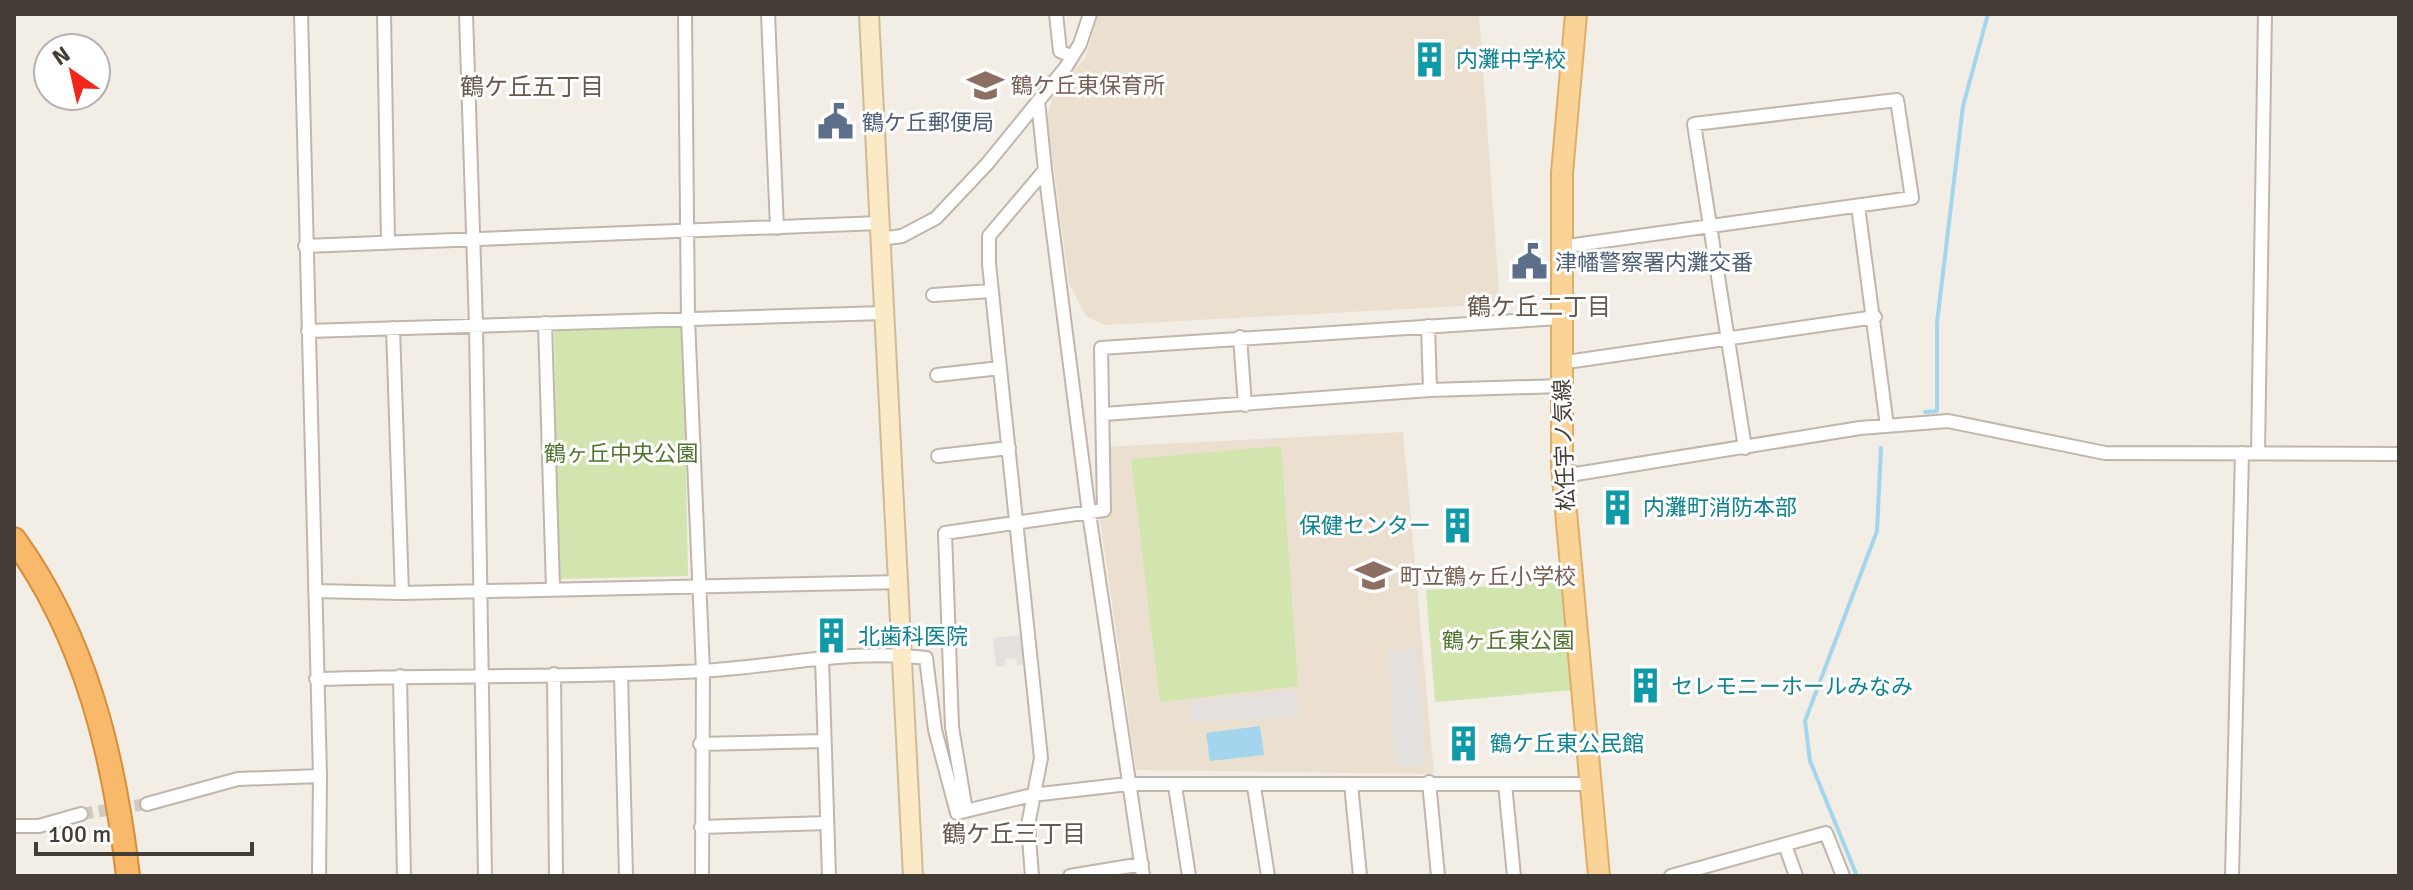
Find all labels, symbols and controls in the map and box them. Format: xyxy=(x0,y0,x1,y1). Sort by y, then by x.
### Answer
north arrow xyxy=(32,32,112,112)
text: N xyxy=(47,40,75,71)
building icon: 内灘中学校 xyxy=(1411,40,1449,78)
place label: 内灘中学校 xyxy=(1456,46,1566,73)
school or university icon: 鶴ケ丘東保育所 xyxy=(966,66,1004,104)
district label: 鶴ケ丘五丁目 xyxy=(460,72,604,102)
place label: 鶴ケ丘東保育所 xyxy=(1011,72,1165,99)
public building icon: 鶴ケ丘郵便局 xyxy=(817,103,855,141)
place label: 鶴ケ丘郵便局 xyxy=(862,109,994,136)
public building icon: 津幡警察署内灘交番 xyxy=(1510,243,1548,281)
place label: 津幡警察署内灘交番 xyxy=(1555,249,1753,276)
district label: 鶴ケ丘二丁目 xyxy=(1467,292,1611,322)
street label: 松任宇ノ気線 xyxy=(1548,379,1580,511)
park label: 鶴ヶ丘中央公園 xyxy=(544,440,698,467)
building icon: 内灘町消防本部 xyxy=(1598,488,1636,526)
place label: 内灘町消防本部 xyxy=(1643,494,1797,521)
building icon: 保健センター xyxy=(1438,506,1476,544)
place label: 保健センター xyxy=(1299,512,1431,539)
school or university icon: 町立鶴ヶ丘小学校 xyxy=(1355,557,1393,595)
place label: 町立鶴ヶ丘小学校 xyxy=(1400,563,1576,590)
building icon: 北歯科医院 xyxy=(813,617,851,655)
place label: 北歯科医院 xyxy=(858,623,968,650)
park label: 鶴ヶ丘東公園 xyxy=(1442,627,1574,654)
building icon: セレモニーホールみなみ xyxy=(1626,667,1664,705)
place label: セレモニーホールみなみ xyxy=(1671,673,1913,700)
building icon: 鶴ケ丘東公民館 xyxy=(1445,724,1483,762)
place label: 鶴ケ丘東公民館 xyxy=(1490,730,1644,757)
scale bar xyxy=(36,806,252,856)
text: 100 m xyxy=(48,819,111,849)
district label: 鶴ケ丘三丁目 xyxy=(942,819,1086,849)

